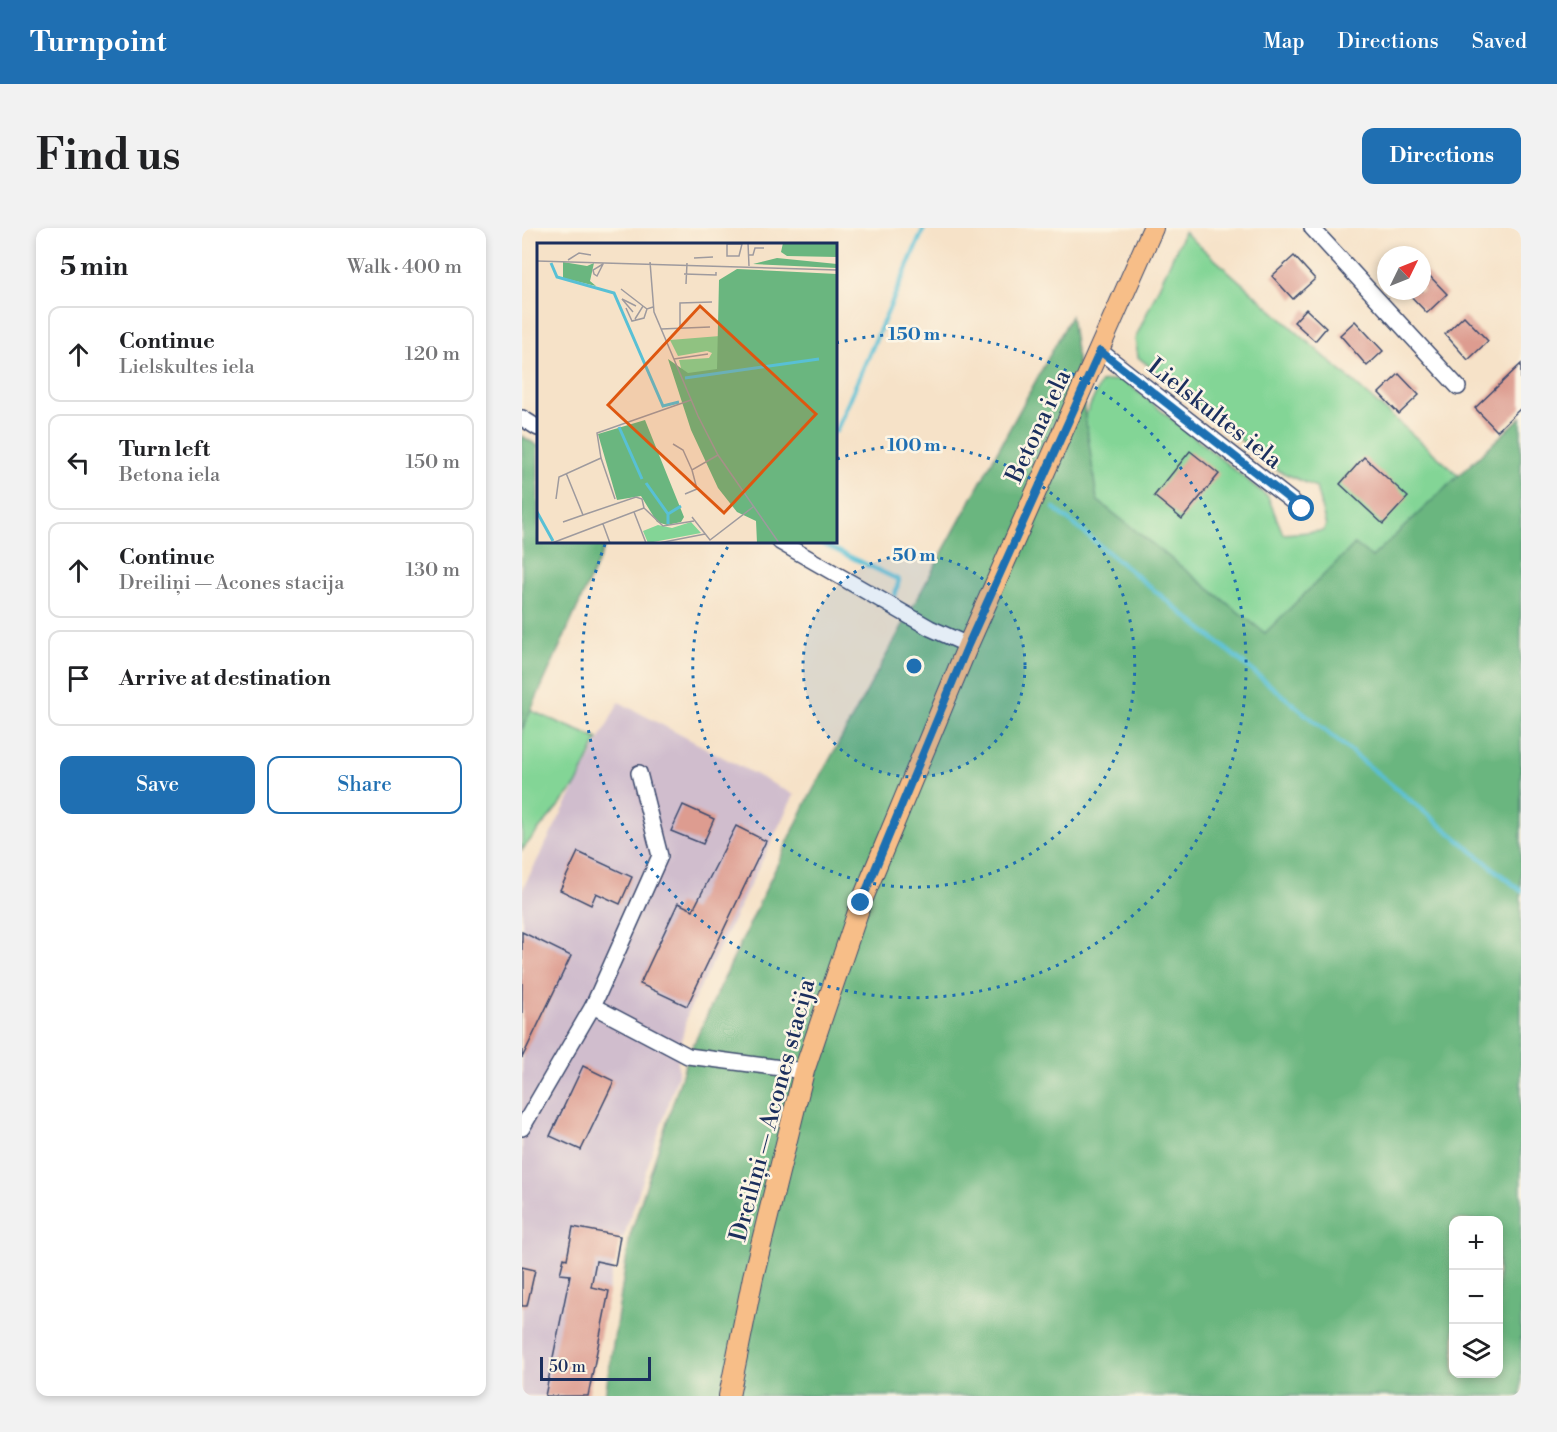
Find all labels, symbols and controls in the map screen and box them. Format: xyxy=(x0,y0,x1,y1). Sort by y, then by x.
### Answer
text: Turnpoint xyxy=(30,25,166,60)
text: Map xyxy=(1263,29,1305,55)
text: Directions xyxy=(1338,29,1439,55)
text: Saved xyxy=(1472,29,1527,55)
button: Directions xyxy=(1362,128,1521,184)
text: Find us xyxy=(36,130,180,183)
inset map xyxy=(537,243,837,543)
north arrow xyxy=(1377,246,1431,300)
text: 5 min xyxy=(60,251,128,283)
text: Walk · 400 m xyxy=(347,255,462,280)
text: 150 m xyxy=(888,323,941,346)
text: Continue xyxy=(119,328,215,355)
icon: ahead xyxy=(62,338,95,371)
text: 120 m xyxy=(405,342,460,367)
street label: Lielskultes iela xyxy=(1141,352,1288,476)
text: Lielskultes iela xyxy=(119,355,255,380)
street label: Betona iela xyxy=(999,364,1079,489)
text: 100 m xyxy=(887,434,941,457)
text: Turn left xyxy=(119,436,210,463)
icon: left xyxy=(62,446,95,479)
text: 150 m xyxy=(405,450,460,475)
text: Betona iela xyxy=(119,463,220,488)
route start xyxy=(1288,495,1314,521)
text: Continue xyxy=(119,544,215,571)
text: 50 m xyxy=(892,544,936,567)
icon: ahead xyxy=(62,554,95,587)
text: 130 m xyxy=(405,558,460,583)
text: Dreiliņi — Acones stacija xyxy=(119,571,344,596)
centre of rings xyxy=(904,656,924,676)
icon: arrive xyxy=(62,662,95,695)
text: Arrive at destination xyxy=(119,665,331,692)
button: Save xyxy=(60,756,255,814)
button: Share xyxy=(267,756,462,814)
route end xyxy=(847,889,873,915)
street label: Dreiliņi — Acones stacija xyxy=(723,975,823,1245)
map controls xyxy=(1449,1216,1503,1378)
button: + xyxy=(1449,1216,1503,1270)
button: − xyxy=(1449,1270,1503,1324)
button: layers xyxy=(1449,1324,1503,1378)
scale bar xyxy=(540,1354,651,1382)
text: 50 m xyxy=(549,1357,586,1377)

